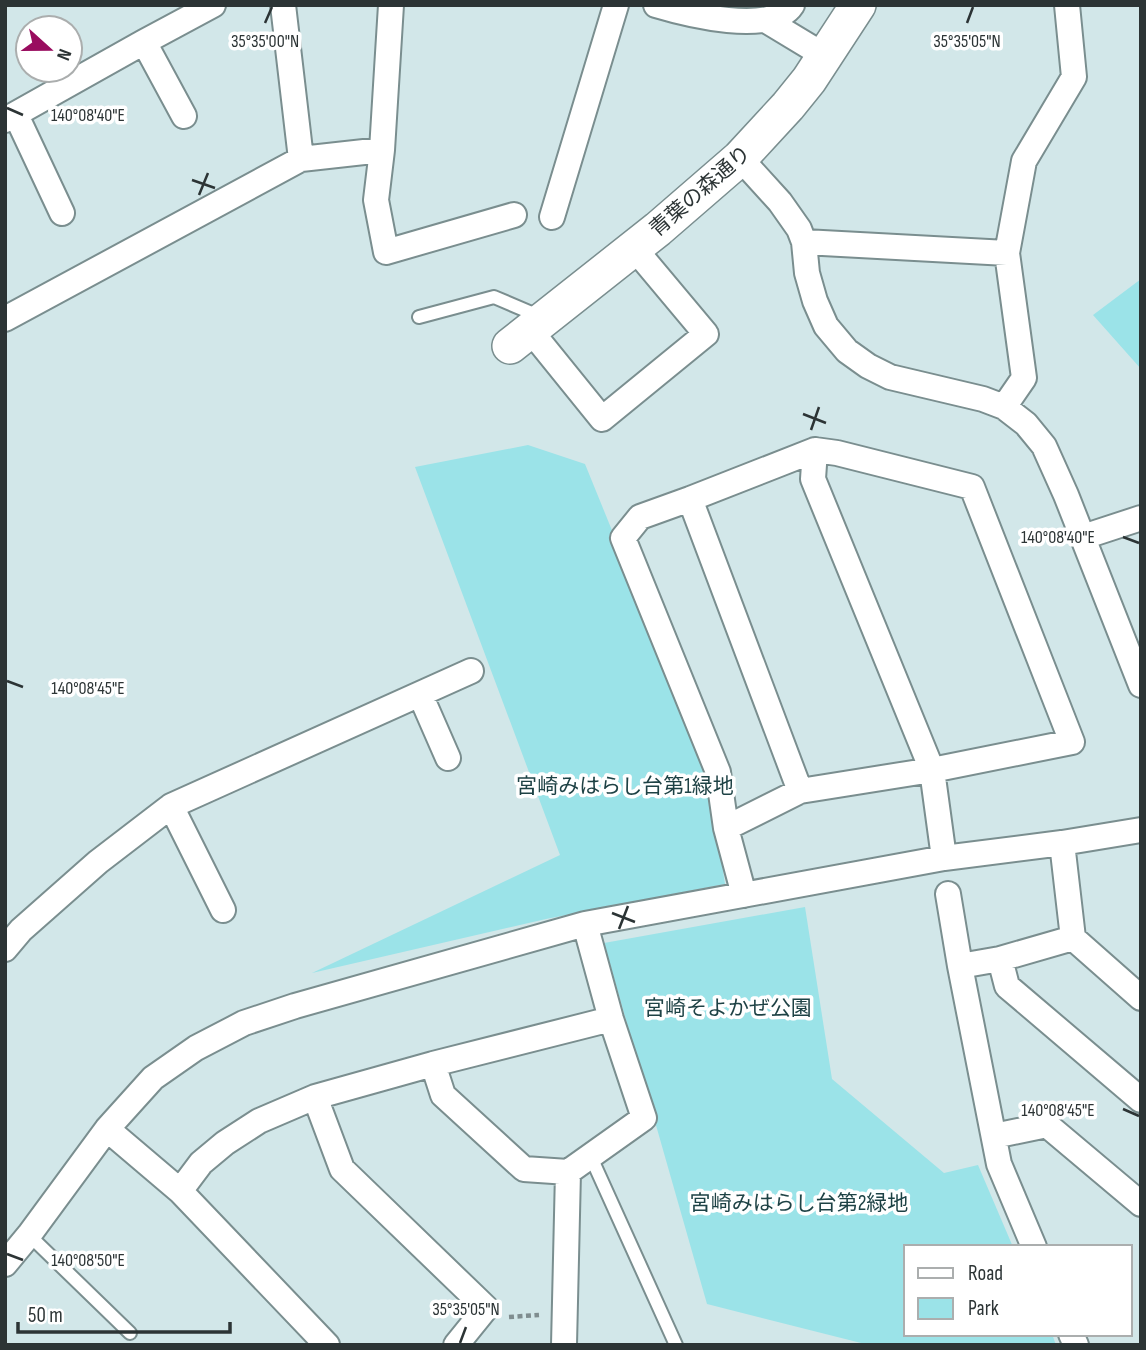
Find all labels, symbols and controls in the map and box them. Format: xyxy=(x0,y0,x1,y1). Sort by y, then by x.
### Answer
north arrow xyxy=(14,14,84,84)
text: 35°35'00"N xyxy=(231,31,299,52)
text: 35°35'05"N xyxy=(933,31,1001,52)
text: N xyxy=(51,46,76,63)
text: 140°08'40"E xyxy=(51,105,125,126)
street label: 青葉の森通り xyxy=(645,141,756,242)
text: 140°08'40"E xyxy=(1021,527,1095,548)
text: 140°08'45"E xyxy=(51,678,125,699)
park label: 宮崎みはらし台第1緑地 xyxy=(516,774,734,799)
park label: 宮崎そよかぜ公園 xyxy=(644,996,812,1021)
text: 140°08'45"E xyxy=(1021,1100,1095,1121)
park label: 宮崎みはらし台第2緑地 xyxy=(690,1191,908,1216)
legend xyxy=(904,1245,1132,1336)
text: 140°08'50"E xyxy=(51,1250,125,1271)
text: Road xyxy=(968,1261,1003,1286)
scale bar xyxy=(18,1290,229,1334)
text: Park xyxy=(968,1296,999,1321)
text: 35°35'05"N xyxy=(432,1299,500,1320)
text: 50 m xyxy=(28,1303,63,1328)

